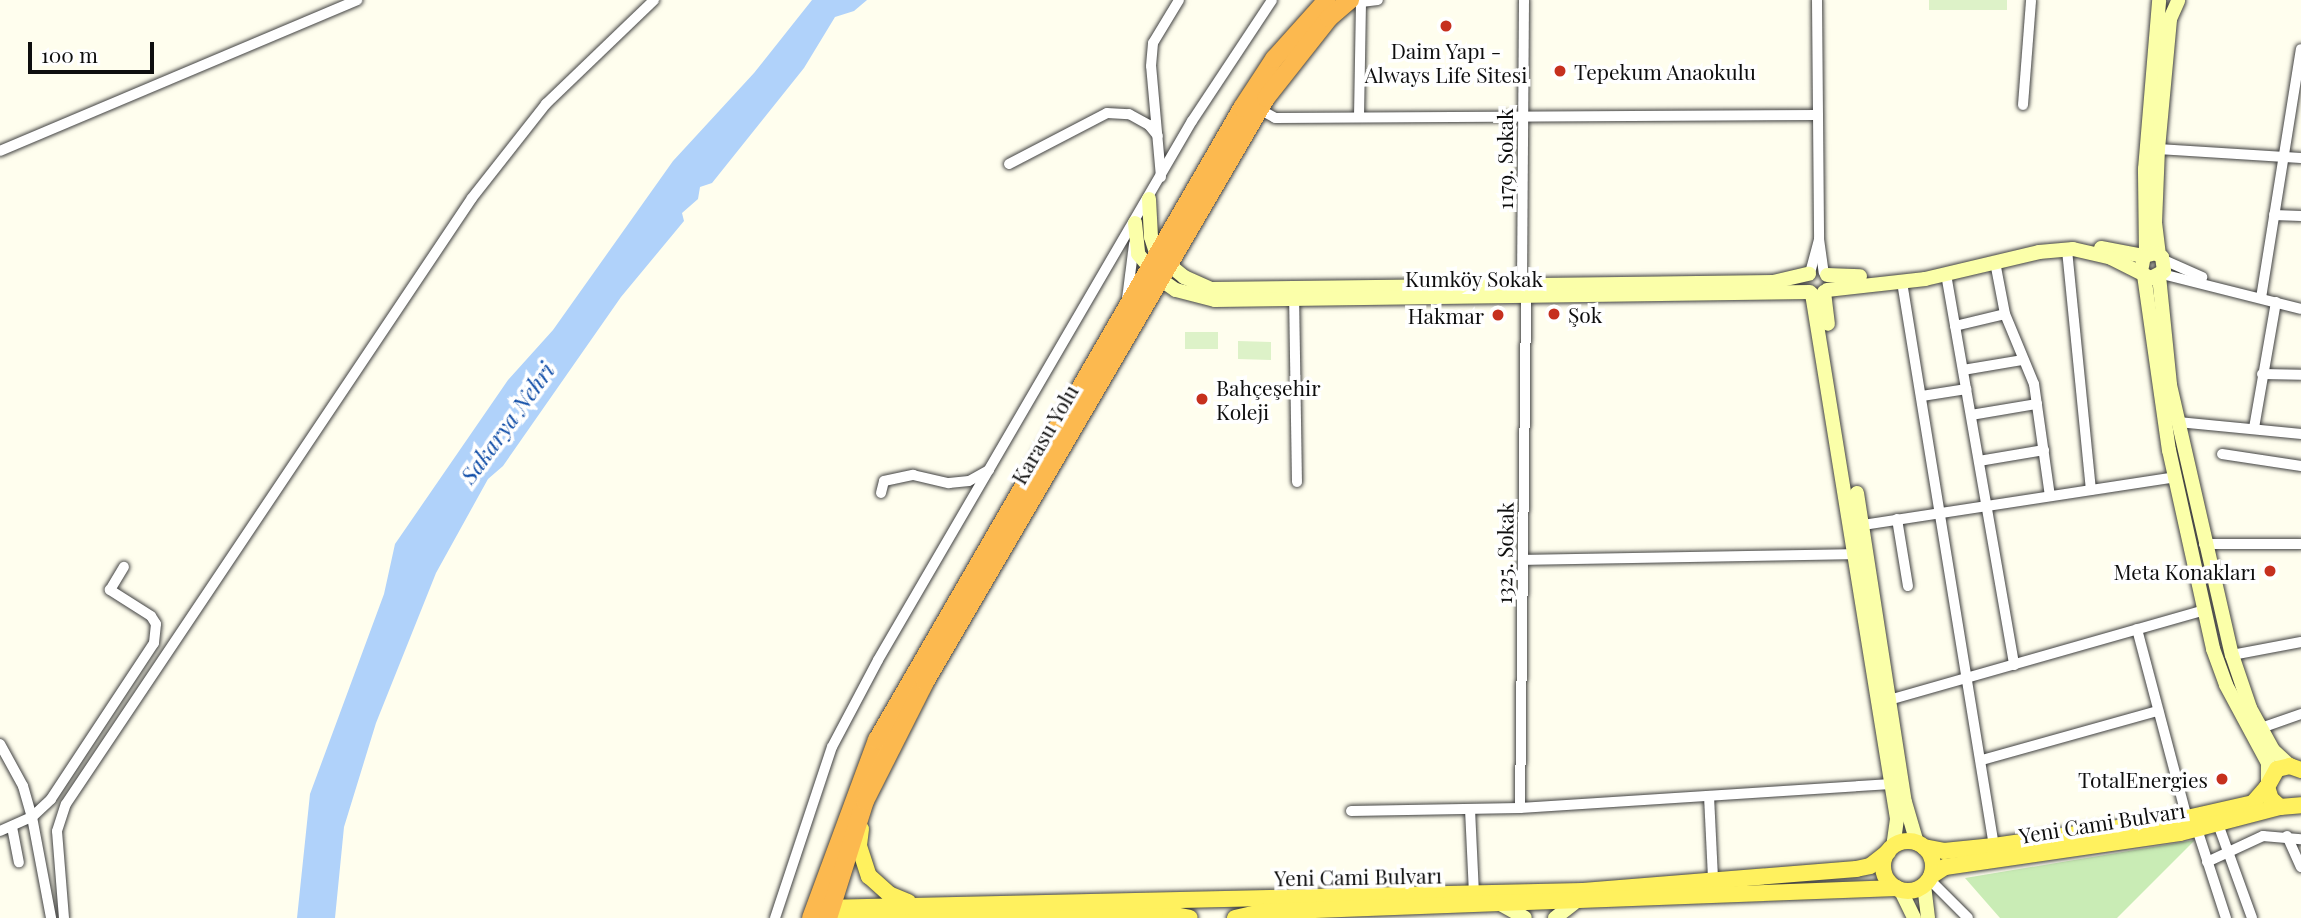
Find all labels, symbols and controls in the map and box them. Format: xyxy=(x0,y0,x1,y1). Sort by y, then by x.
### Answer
marker: Daim Yapı - Always Life Sitesi xyxy=(1438,18,1454,34)
scale bar xyxy=(32,28,158,72)
place label: Daim Yapı - Always Life Sitesi xyxy=(1365,37,1527,87)
text: 100 m xyxy=(41,40,98,68)
place label: Tepekum Anaokulu xyxy=(1574,58,1757,84)
marker: Tepekum Anaokulu xyxy=(1552,63,1568,79)
street label: 1179. Sokak xyxy=(1491,108,1517,210)
street label: Kumköy Sokak xyxy=(1405,265,1543,291)
place label: Şok xyxy=(1568,301,1602,327)
place label: Hakmar xyxy=(1408,302,1484,328)
marker: Şok xyxy=(1546,306,1562,322)
marker: Hakmar xyxy=(1490,307,1506,323)
water label: Sakarya Nehri xyxy=(454,357,560,489)
place label: Bahçeşehir Koleji xyxy=(1216,374,1321,424)
street label: Karasu Yolu xyxy=(1005,379,1083,489)
marker: Bahçeşehir Koleji xyxy=(1194,391,1210,407)
street label: 1325. Sokak xyxy=(1491,502,1517,604)
place label: Meta Konakları xyxy=(2113,558,2256,584)
marker: Meta Konakları xyxy=(2262,563,2278,579)
place label: TotalEnergies xyxy=(2078,766,2208,792)
marker: TotalEnergies xyxy=(2214,771,2230,787)
street label: Yeni Cami Bulvarı xyxy=(2017,796,2187,848)
street label: Yeni Cami Bulvarı xyxy=(1274,862,1442,890)

